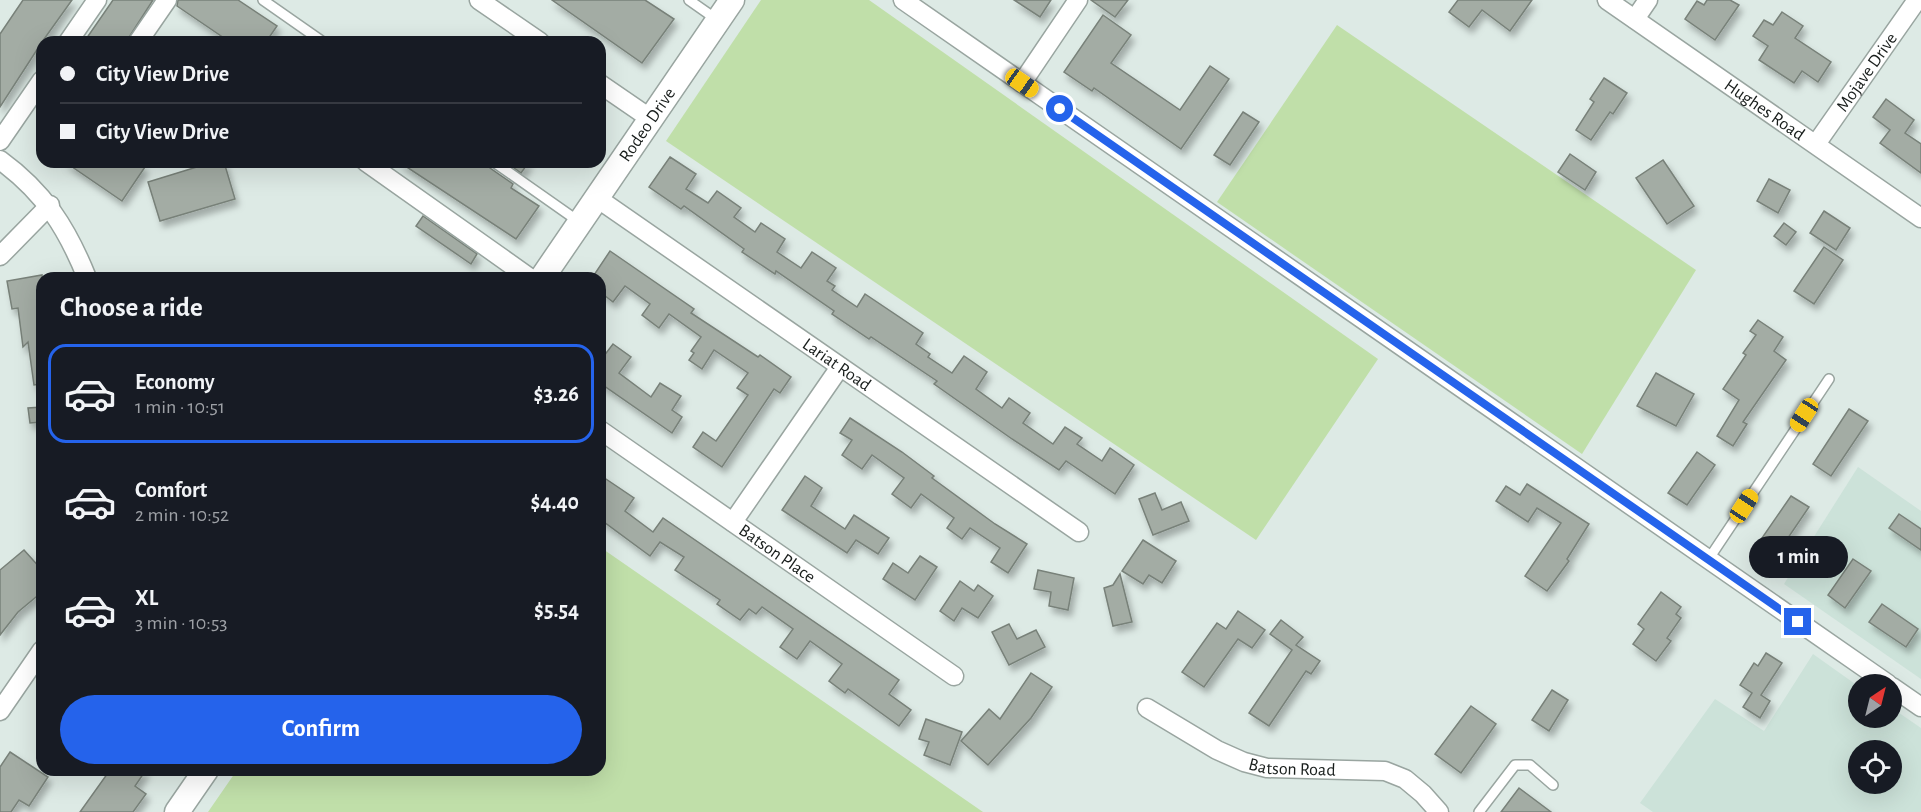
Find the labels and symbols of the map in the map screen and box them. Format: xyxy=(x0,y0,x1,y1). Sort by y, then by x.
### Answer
street label: Mojave Drive xyxy=(1834,30,1901,115)
car xyxy=(1002,65,1042,101)
street label: Hughes Road xyxy=(1721,76,1808,144)
street label: Rodeo Drive xyxy=(616,85,679,165)
route start xyxy=(1046,95,1073,122)
street label: Lariat Road xyxy=(799,335,874,395)
car xyxy=(1787,395,1821,435)
car xyxy=(1727,486,1761,526)
street label: Batson Place xyxy=(735,521,818,587)
callout: 1 min xyxy=(1748,535,1848,577)
route end xyxy=(1784,608,1811,635)
north arrow xyxy=(1848,674,1902,728)
street label: Batson Road xyxy=(1247,756,1336,780)

